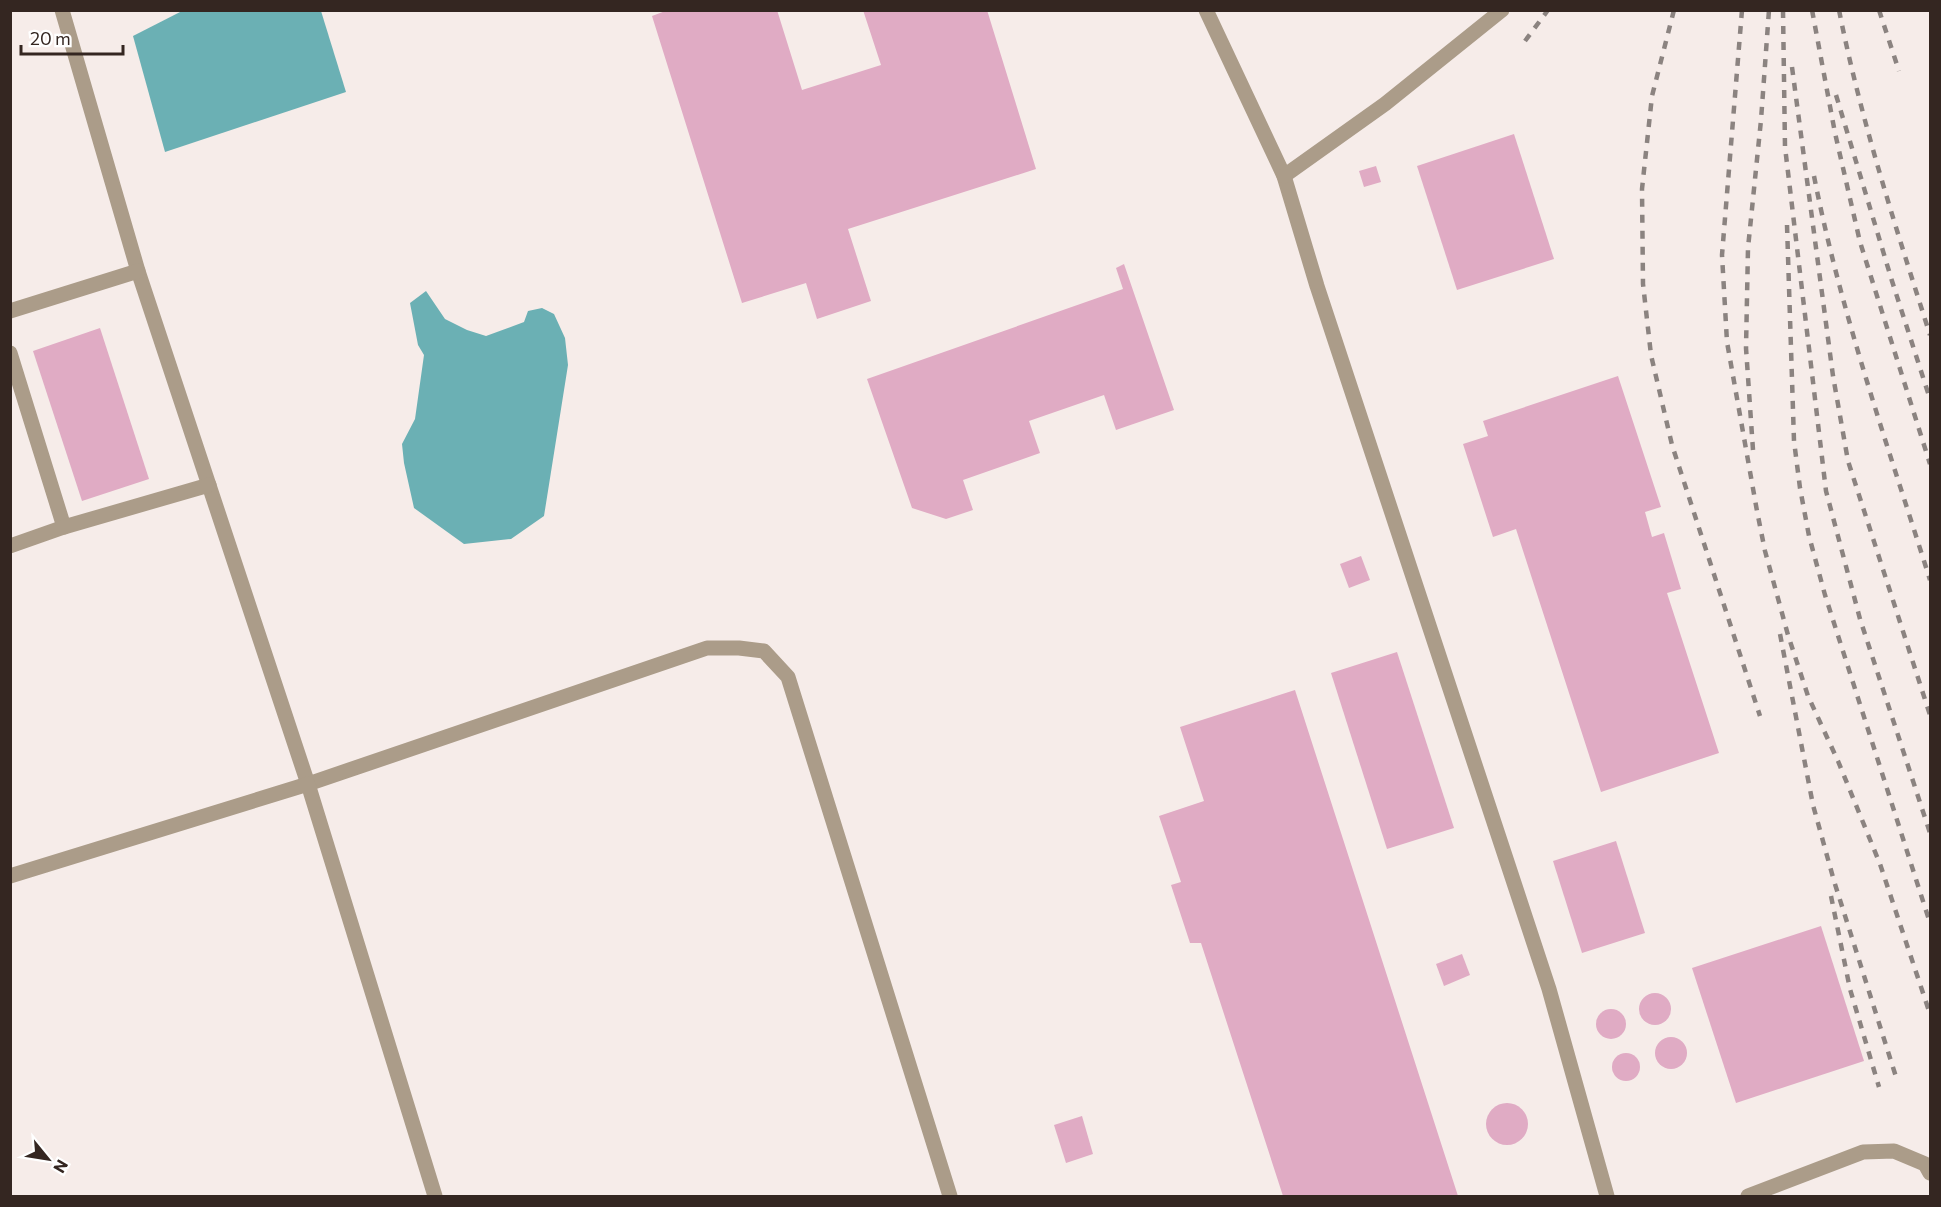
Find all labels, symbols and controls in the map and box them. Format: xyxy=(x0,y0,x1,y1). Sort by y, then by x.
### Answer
scale bar xyxy=(21,18,123,56)
text: 20 m xyxy=(30,27,71,49)
north arrow xyxy=(18,1129,78,1189)
text: N xyxy=(50,1157,73,1177)

